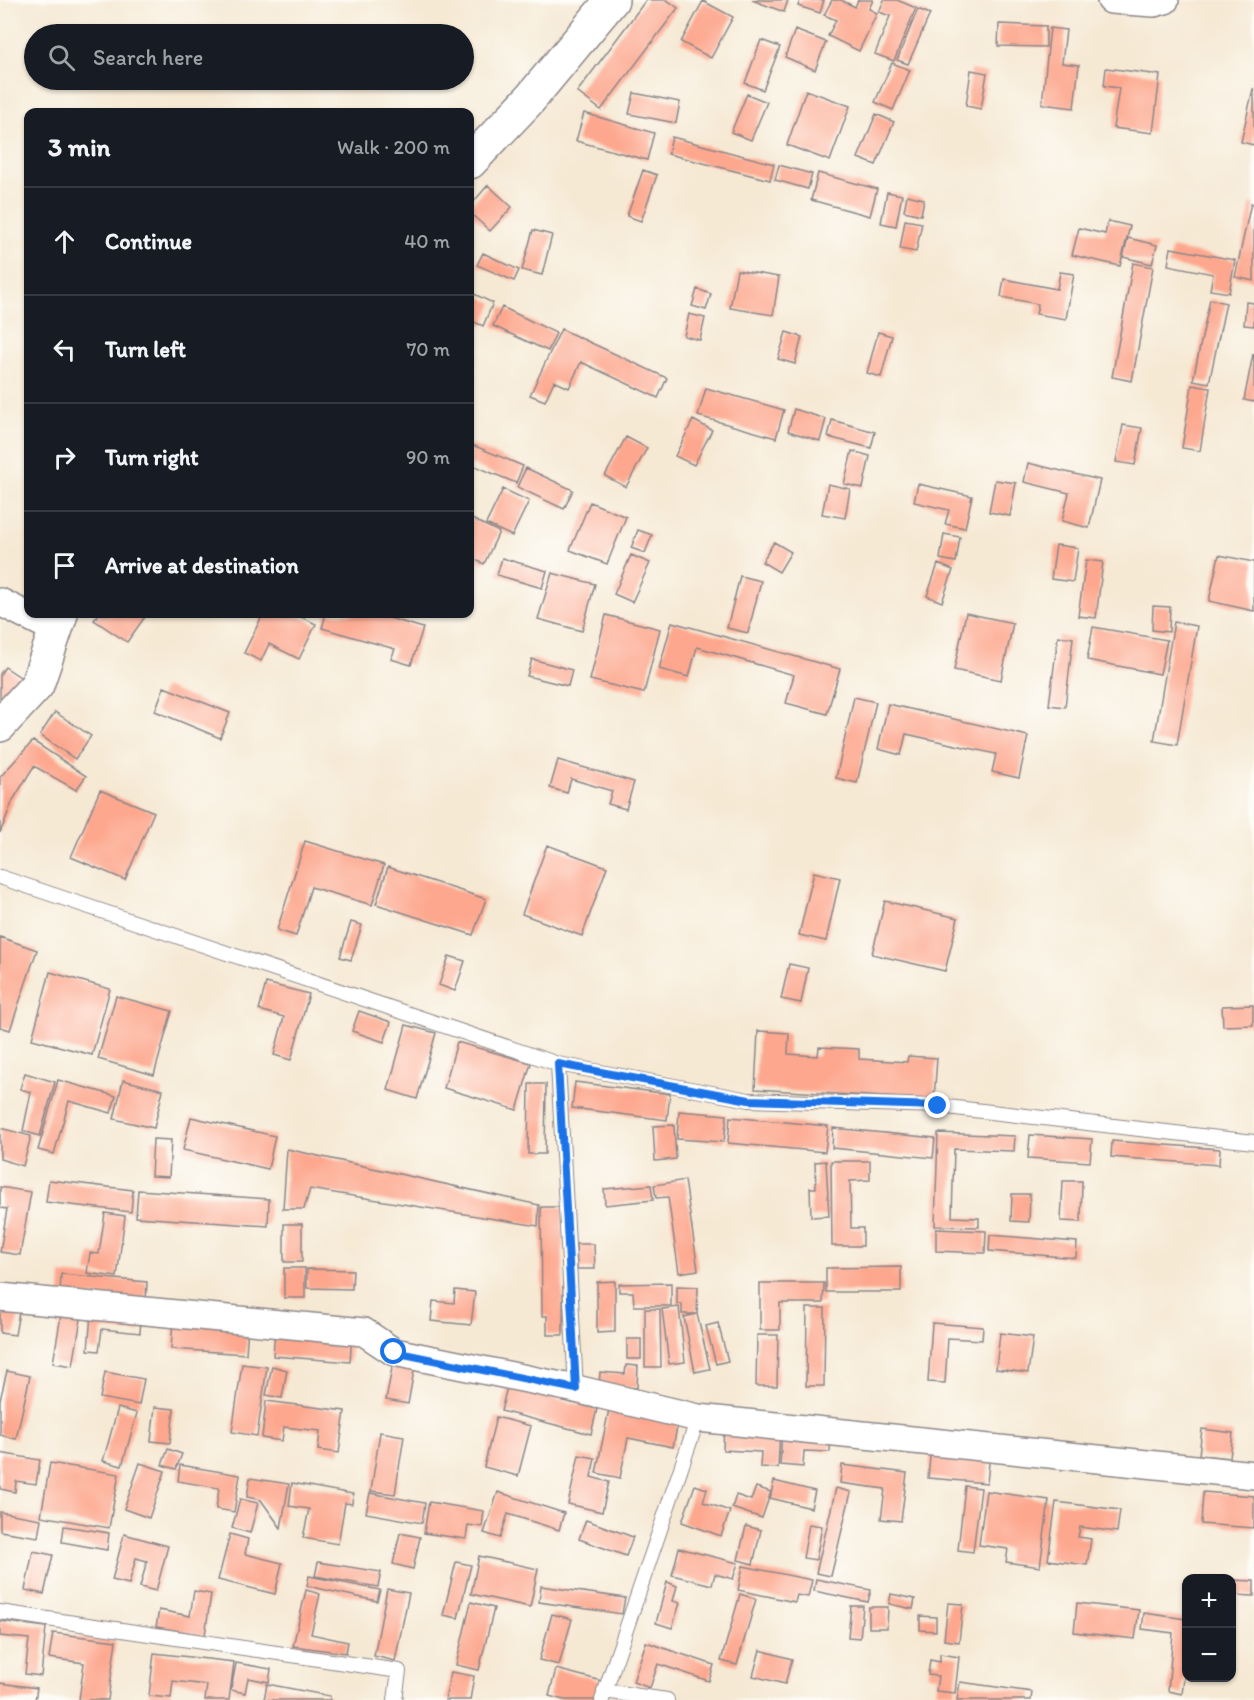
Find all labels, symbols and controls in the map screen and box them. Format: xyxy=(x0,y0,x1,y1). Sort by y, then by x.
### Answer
search box xyxy=(24,24,474,90)
icon: search xyxy=(45,41,78,74)
text: Search here xyxy=(93,44,203,71)
text: 3 min xyxy=(48,131,110,163)
text: Walk · 200 m xyxy=(337,135,450,159)
icon: ahead xyxy=(48,225,81,258)
text: Continue xyxy=(105,228,192,255)
text: 40 m xyxy=(404,229,450,253)
icon: left xyxy=(48,333,81,366)
text: Turn left xyxy=(105,336,186,363)
text: 70 m xyxy=(406,337,450,361)
icon: right xyxy=(48,441,81,474)
text: Turn right xyxy=(105,444,199,471)
text: 90 m xyxy=(406,445,450,469)
icon: arrive xyxy=(48,549,81,582)
text: Arrive at destination xyxy=(105,552,299,579)
route end xyxy=(924,1092,950,1118)
route start xyxy=(380,1338,406,1364)
map controls xyxy=(1182,1574,1236,1682)
button: + xyxy=(1182,1574,1236,1628)
button: − xyxy=(1182,1628,1236,1682)

